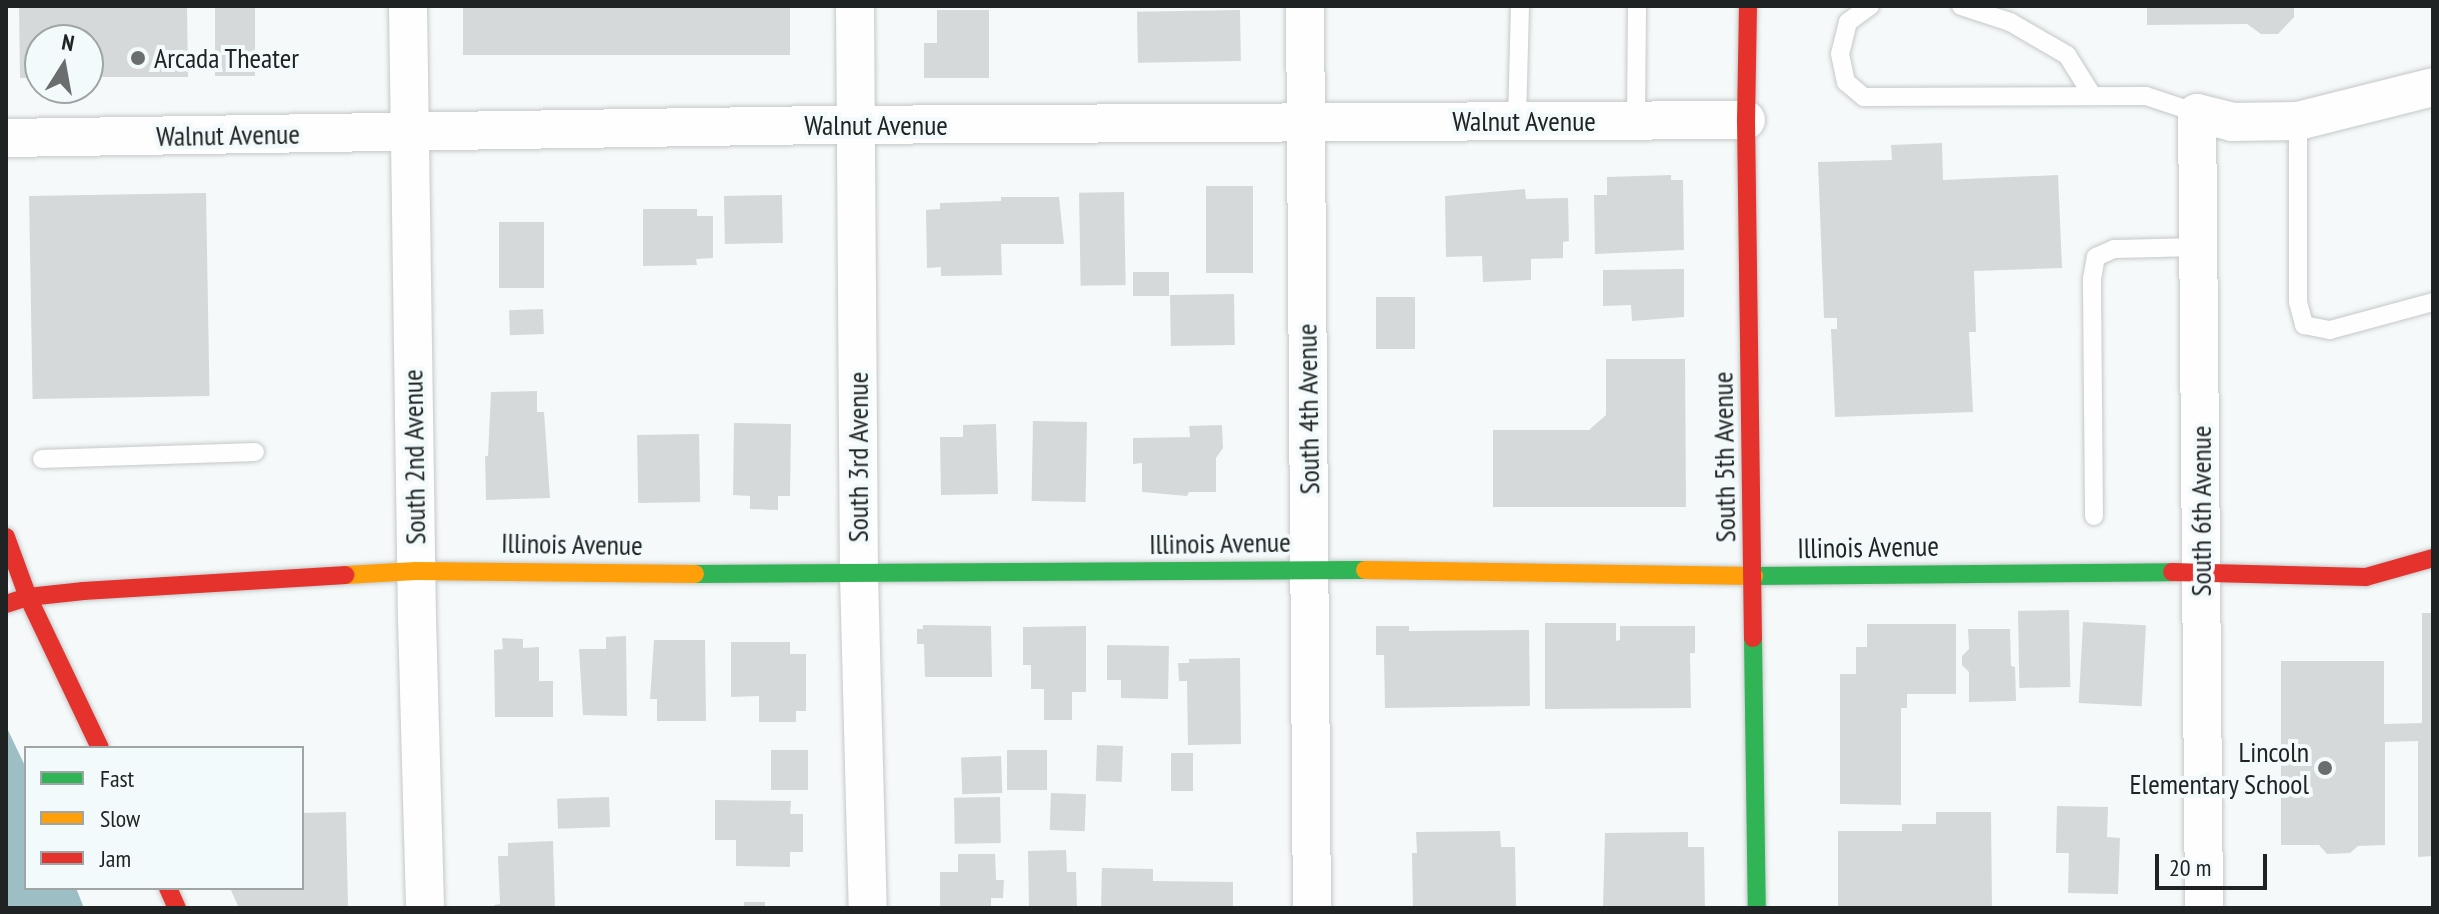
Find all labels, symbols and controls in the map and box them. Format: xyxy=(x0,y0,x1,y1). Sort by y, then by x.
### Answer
north arrow xyxy=(24,24,104,104)
text: N xyxy=(60,28,77,57)
place label: Arcada Theater xyxy=(154,41,300,75)
marker: Arcada Theater xyxy=(129,49,147,67)
street label: Walnut Avenue xyxy=(1452,104,1596,138)
street label: Walnut Avenue xyxy=(804,108,948,142)
street label: Walnut Avenue xyxy=(155,117,301,153)
street label: South 4th Avenue xyxy=(1290,323,1326,495)
street label: South 2nd Avenue xyxy=(396,369,432,545)
street label: South 3rd Avenue xyxy=(841,371,875,543)
street label: South 5th Avenue xyxy=(1706,371,1742,543)
street label: South 6th Avenue xyxy=(2184,425,2218,597)
street label: Illinois Avenue xyxy=(1149,525,1291,561)
street label: Illinois Avenue xyxy=(501,526,643,562)
street label: Illinois Avenue xyxy=(1797,529,1939,565)
place label: Lincoln Elementary School xyxy=(2129,735,2309,801)
legend xyxy=(24,746,304,890)
marker: Lincoln Elementary School xyxy=(2316,759,2334,777)
text: Fast xyxy=(100,763,134,794)
text: Slow xyxy=(100,803,140,834)
scale bar xyxy=(2159,838,2271,888)
text: Jam xyxy=(100,843,131,874)
text: 20 m xyxy=(2169,852,2211,883)

